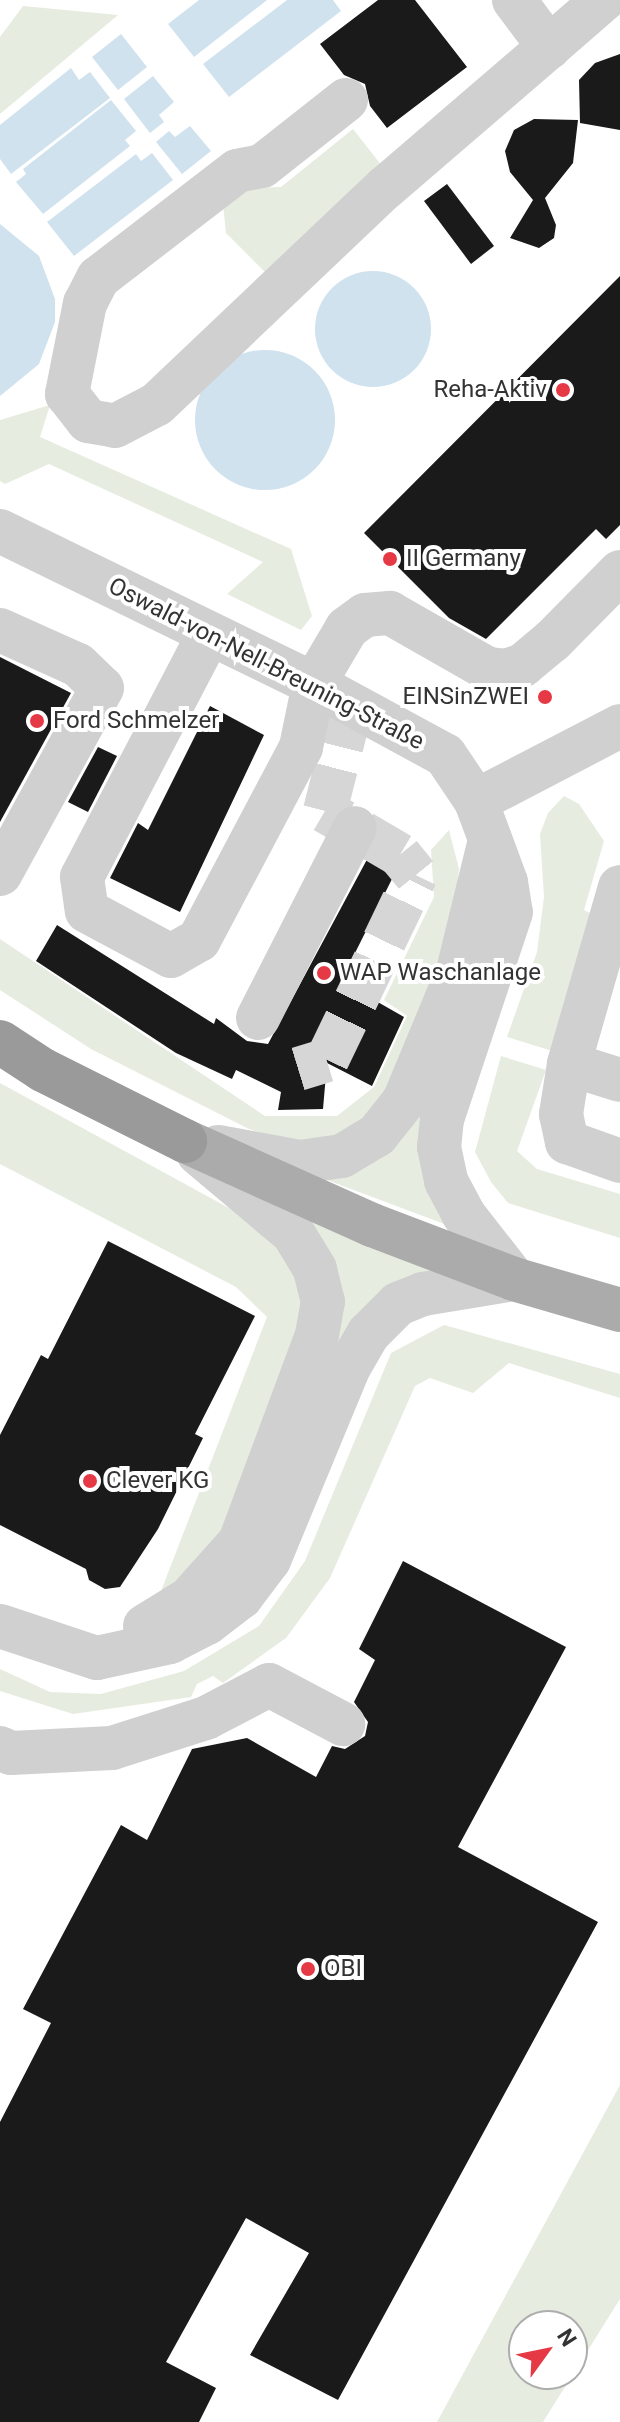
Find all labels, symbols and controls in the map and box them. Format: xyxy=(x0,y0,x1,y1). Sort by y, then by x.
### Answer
place label: Reha-Aktiv xyxy=(433,376,547,404)
marker: Reha-Aktiv xyxy=(554,381,572,399)
place label: II Germany xyxy=(406,545,521,573)
marker: II Germany xyxy=(381,550,399,568)
street label: Oswald-von-Nell-Breuning-Straße xyxy=(103,572,429,756)
place label: EINSinZWEI xyxy=(403,683,529,711)
marker: EINSinZWEI xyxy=(536,688,554,706)
place label: Ford Schmelzer xyxy=(53,707,219,735)
marker: Ford Schmelzer xyxy=(28,712,46,730)
place label: WAP Waschanlage xyxy=(340,959,541,987)
marker: WAP Waschanlage xyxy=(315,964,333,982)
place label: Clever KG xyxy=(106,1467,209,1495)
marker: Clever KG xyxy=(81,1472,99,1490)
place label: OBI xyxy=(324,1955,362,1983)
marker: OBI xyxy=(299,1960,317,1978)
north arrow xyxy=(508,2310,588,2390)
text: N xyxy=(552,2324,582,2351)

